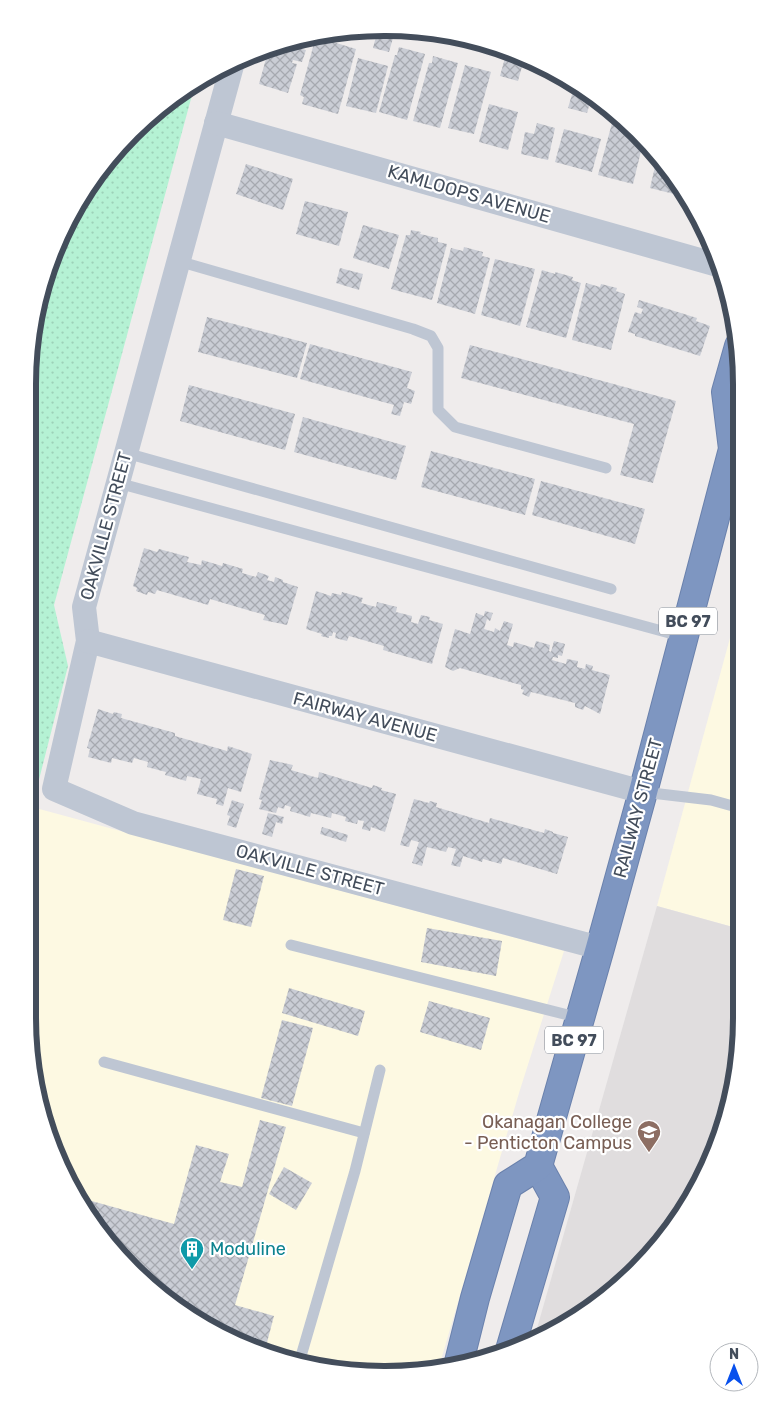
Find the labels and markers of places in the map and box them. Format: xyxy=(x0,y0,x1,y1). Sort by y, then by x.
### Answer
place label: Okanagan College - Penticton Campus xyxy=(464,1111,632,1154)
school or university icon: Okanagan College - Penticton Campus xyxy=(636,1119,662,1153)
building icon: Moduline xyxy=(179,1236,205,1270)
place label: Moduline xyxy=(210,1238,286,1260)

